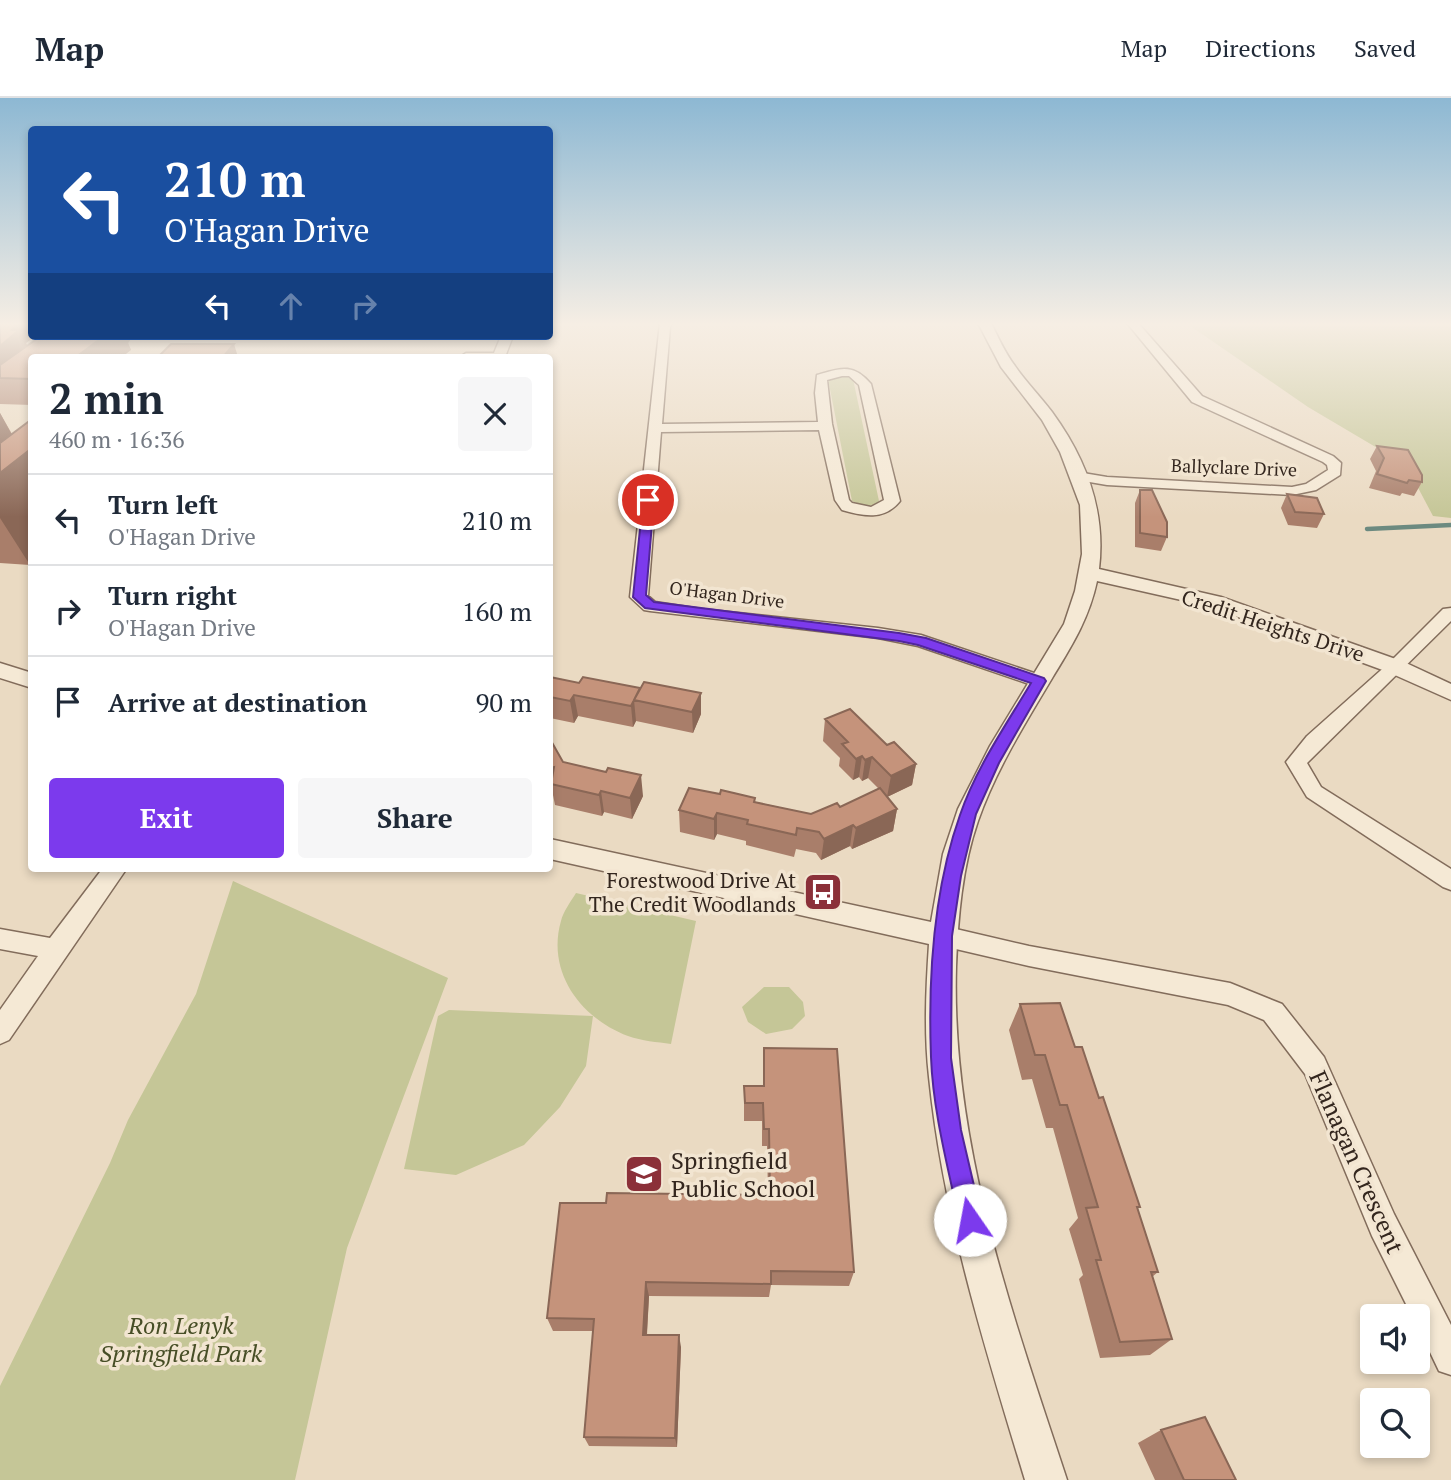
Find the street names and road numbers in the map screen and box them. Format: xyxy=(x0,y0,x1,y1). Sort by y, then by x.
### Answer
street label: Ballyclare Drive xyxy=(1171,453,1297,481)
street label: O'Hagan Drive xyxy=(668,575,786,613)
street label: Credit Heights Drive xyxy=(1178,582,1368,668)
street label: Flanagan Crescent xyxy=(1302,1066,1412,1258)

